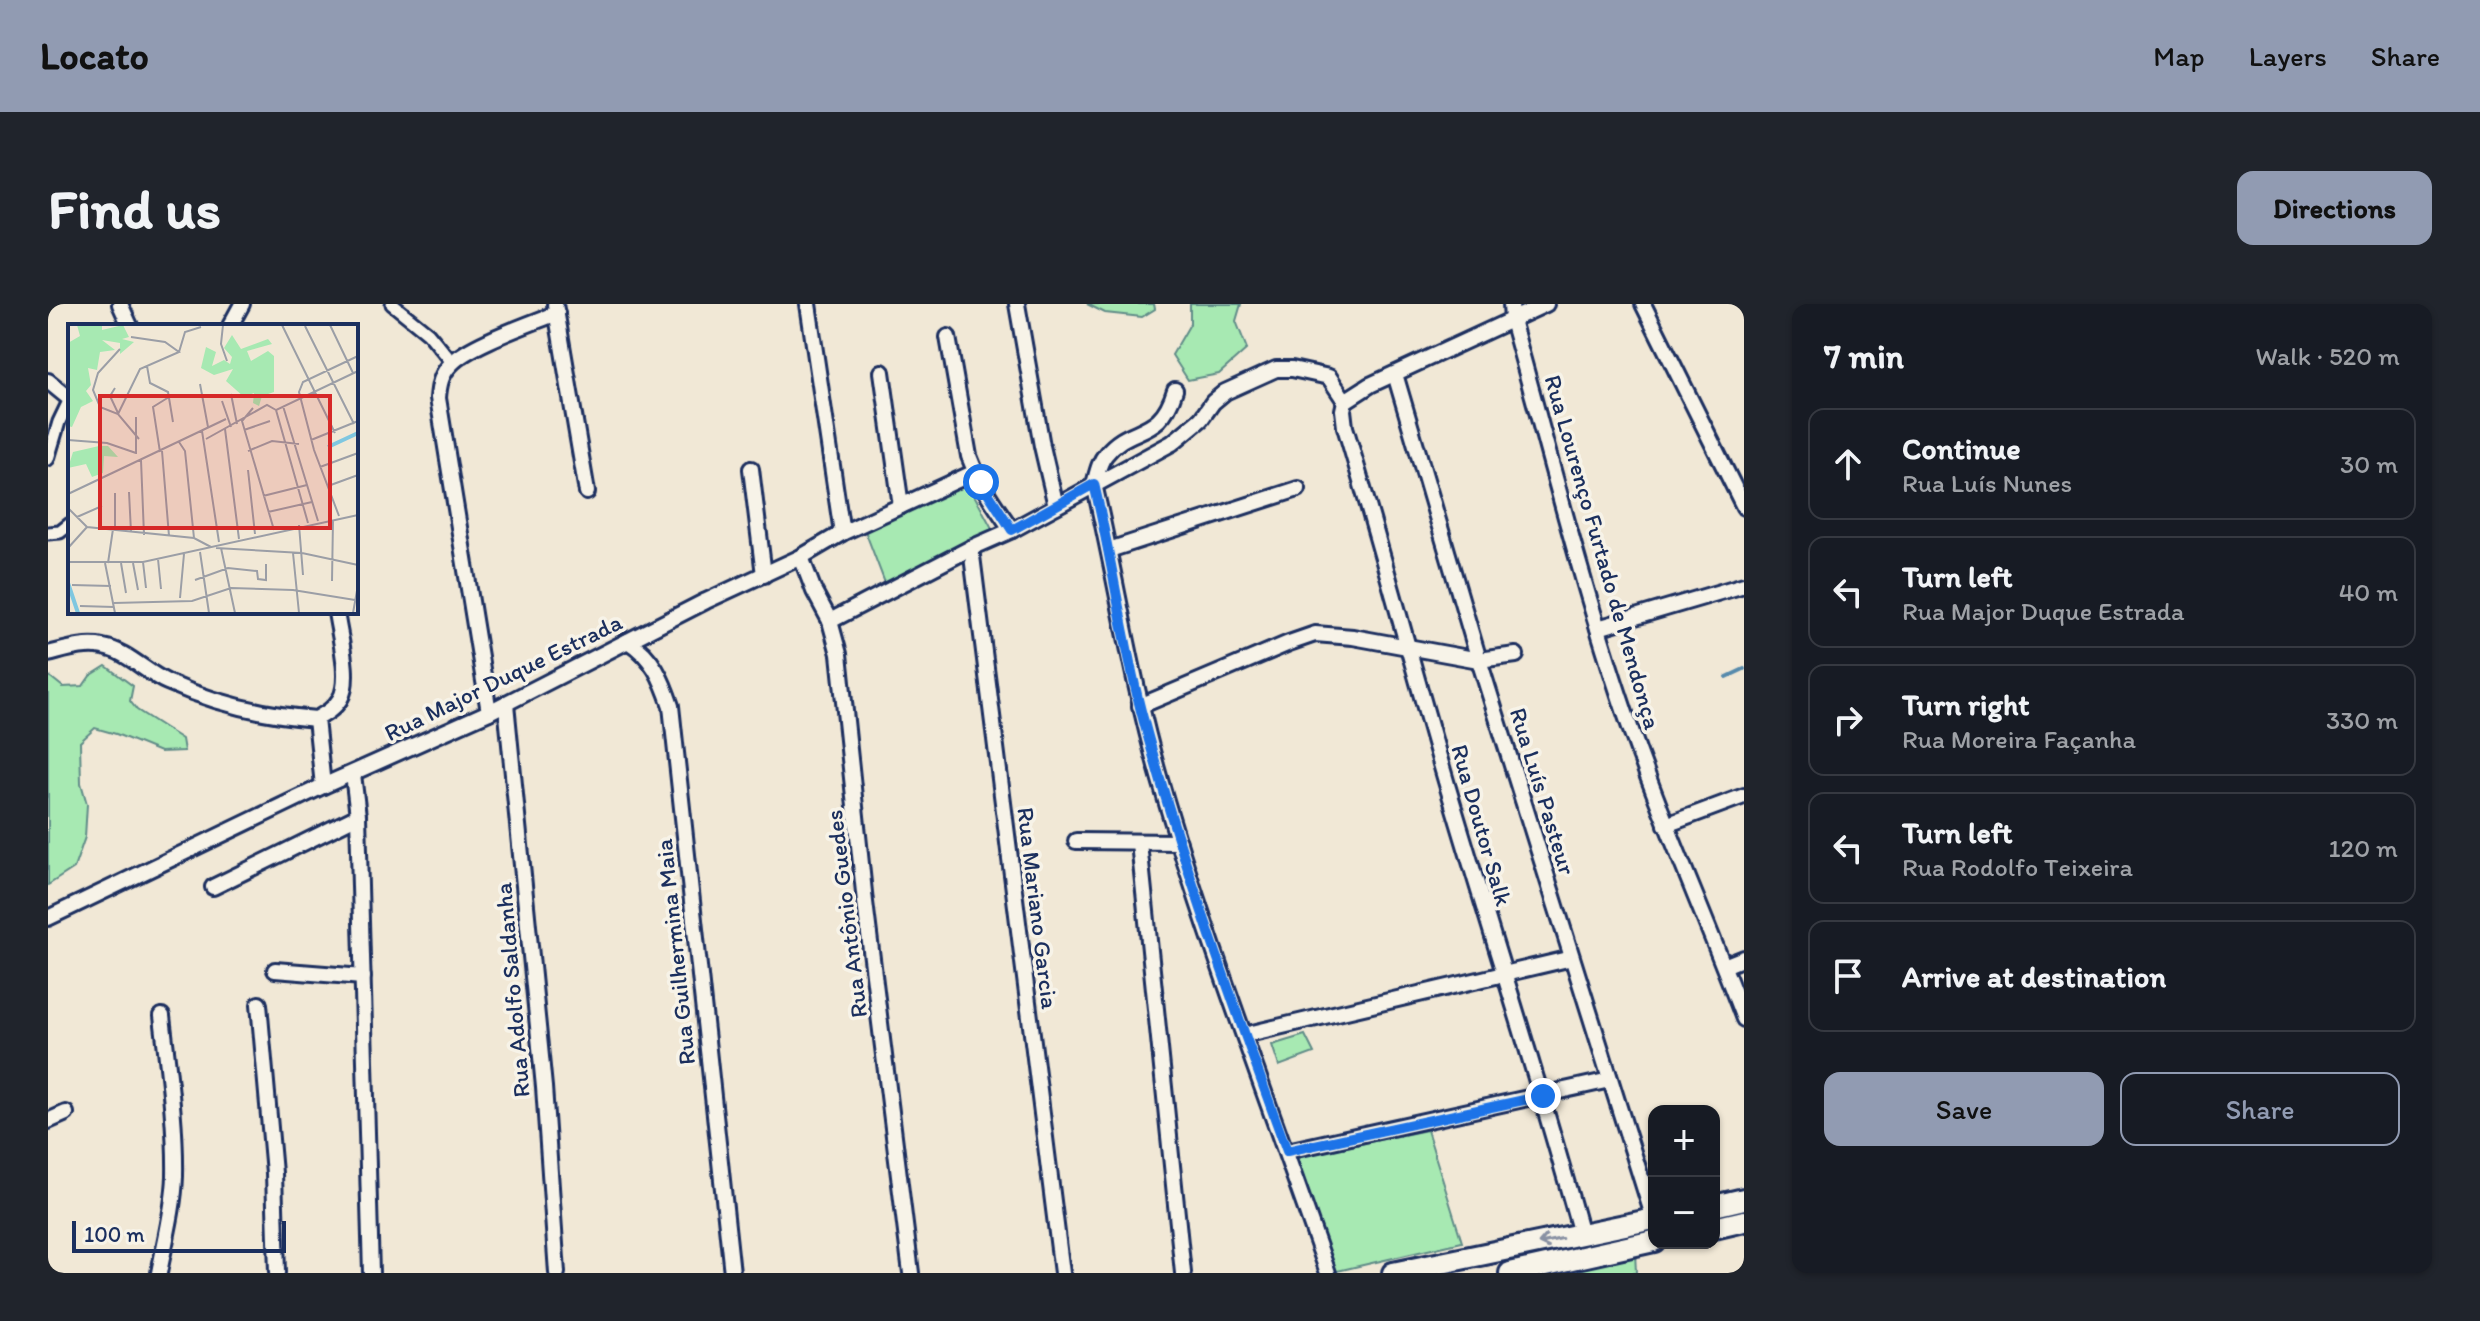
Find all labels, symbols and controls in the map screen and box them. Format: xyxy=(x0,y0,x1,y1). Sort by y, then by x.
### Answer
text: Locato xyxy=(40,33,149,79)
text: Map xyxy=(2153,39,2205,73)
text: Layers xyxy=(2249,39,2327,73)
text: Share xyxy=(2371,39,2440,73)
button: Directions xyxy=(2237,171,2432,245)
text: Find us xyxy=(48,175,221,242)
inset map xyxy=(68,324,358,614)
text: 7 min xyxy=(1824,336,1904,377)
text: Walk · 520 m xyxy=(2256,340,2400,372)
street label: Rua Lourenço Furtado de Mendonça xyxy=(1538,371,1668,733)
text: Continue xyxy=(1902,430,2021,467)
icon: ahead xyxy=(1826,442,1870,486)
text: 30 m xyxy=(2340,448,2398,480)
route start xyxy=(963,464,999,500)
text: Rua Luís Nunes xyxy=(1902,467,2072,499)
text: Turn left xyxy=(1902,558,2013,595)
icon: left xyxy=(1826,570,1870,614)
text: 40 m xyxy=(2339,576,2398,608)
text: Rua Major Duque Estrada xyxy=(1902,595,2185,627)
street label: Rua Major Duque Estrada xyxy=(379,607,627,747)
text: Turn right xyxy=(1902,686,2030,723)
icon: right xyxy=(1826,698,1870,742)
street label: Rua Luís Pasteur xyxy=(1504,704,1582,878)
text: 330 m xyxy=(2326,704,2398,736)
text: Rua Moreira Façanha xyxy=(1902,723,2136,755)
street label: Rua Doutor Salk xyxy=(1445,741,1519,910)
street label: Rua Mariano Garcia xyxy=(1011,805,1065,1011)
street label: Rua Antônio Guedes xyxy=(819,808,873,1020)
text: Turn left xyxy=(1902,814,2013,851)
icon: left xyxy=(1826,826,1870,870)
text: 120 m xyxy=(2329,832,2398,864)
street label: Rua Guilhermina Maia xyxy=(649,837,701,1067)
text: Rua Rodolfo Teixeira xyxy=(1902,851,2133,883)
street label: Rua Adolfo Saldanha xyxy=(488,881,536,1099)
icon: arrive xyxy=(1826,954,1870,998)
text: Arrive at destination xyxy=(1902,958,2166,995)
button: Save xyxy=(1824,1072,2104,1146)
button: Share xyxy=(2120,1072,2400,1146)
route end xyxy=(1525,1078,1561,1114)
map controls xyxy=(1648,1105,1720,1249)
button: + xyxy=(1648,1105,1720,1177)
button: − xyxy=(1648,1177,1720,1249)
scale bar xyxy=(72,1217,286,1253)
text: 100 m xyxy=(84,1221,145,1248)
one-way arrow xyxy=(1538,1234,1564,1249)

